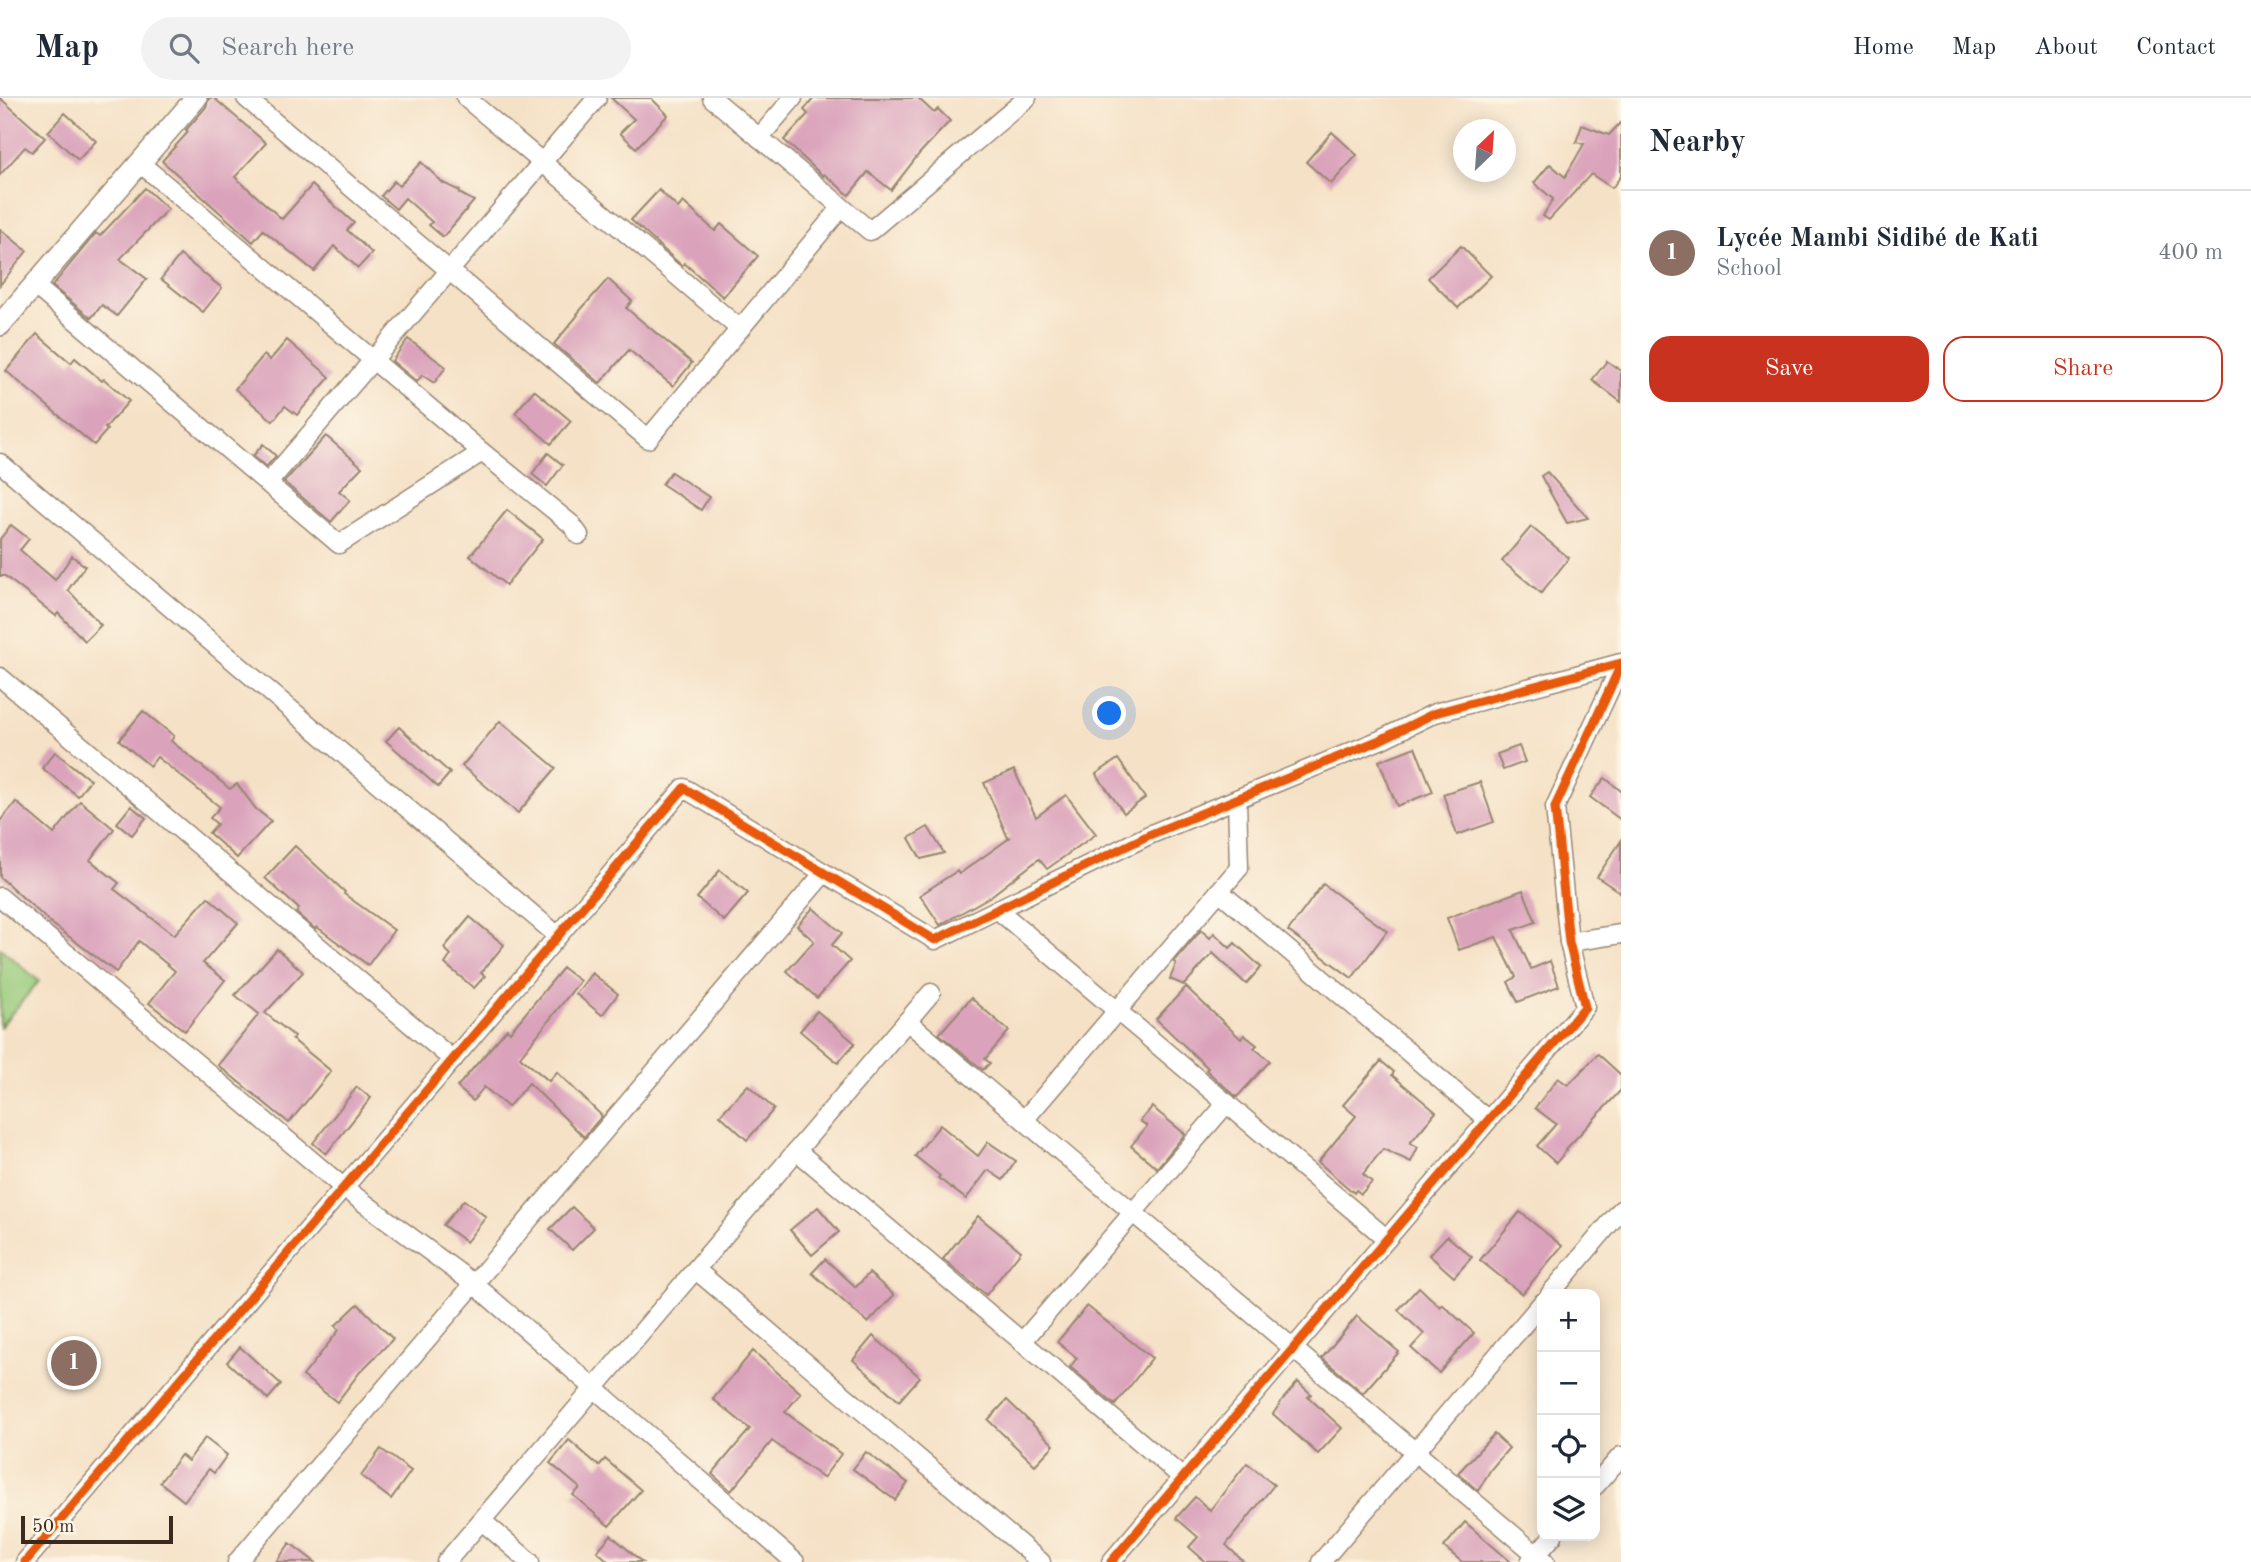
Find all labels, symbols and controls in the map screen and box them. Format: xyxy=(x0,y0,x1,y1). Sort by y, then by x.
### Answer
search box xyxy=(141,17,631,80)
icon: search xyxy=(165,29,203,67)
text: Map xyxy=(35,32,99,65)
text: Search here xyxy=(221,35,354,61)
text: Home xyxy=(1853,36,1914,60)
text: Map xyxy=(1952,36,1996,60)
text: About xyxy=(2034,36,2098,60)
text: Contact xyxy=(2136,36,2216,60)
north arrow xyxy=(1453,119,1516,182)
text: Nearby xyxy=(1649,128,1746,158)
text: Lycée Mambi Sidibé de Kati xyxy=(1716,226,2038,252)
text: 1 xyxy=(1665,241,1679,264)
text: 400 m xyxy=(2158,241,2223,264)
text: School xyxy=(1716,257,1782,280)
button: Save xyxy=(1649,336,1929,402)
button: Share xyxy=(1943,336,2223,402)
your location xyxy=(1092,696,1126,730)
map controls xyxy=(1537,1289,1600,1541)
button: + xyxy=(1537,1289,1600,1352)
pin: 1 xyxy=(51,1337,97,1389)
button: − xyxy=(1537,1352,1600,1415)
button: locate xyxy=(1537,1415,1600,1478)
button: layers xyxy=(1537,1478,1600,1541)
scale bar xyxy=(21,1513,173,1545)
text: 50 m xyxy=(32,1518,74,1537)

